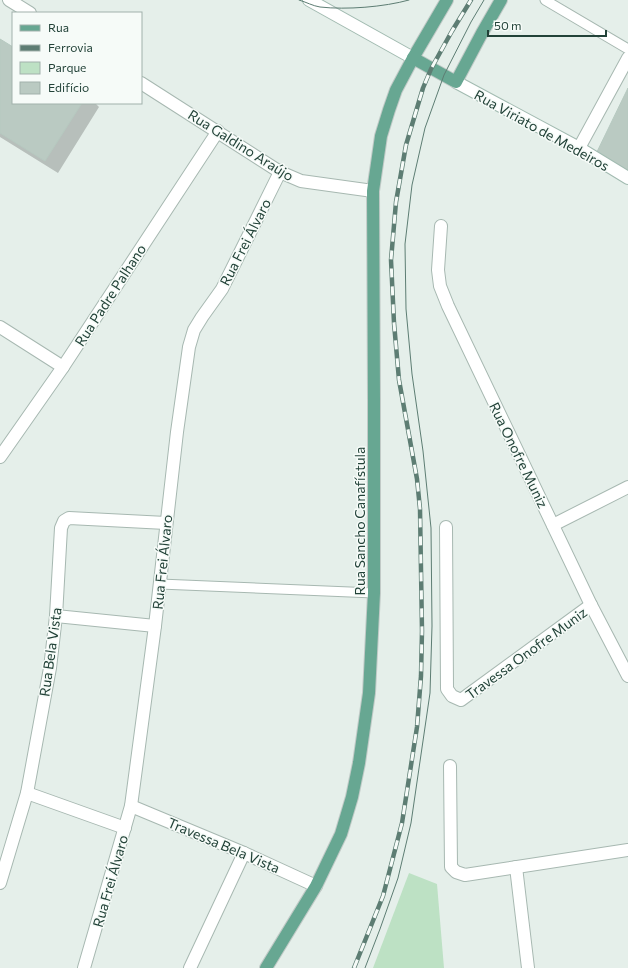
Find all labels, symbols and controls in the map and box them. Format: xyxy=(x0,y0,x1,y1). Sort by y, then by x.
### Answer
legend xyxy=(12,12,142,104)
scale bar xyxy=(488,12,606,38)
text: 50 m xyxy=(494,18,522,32)
text: Rua xyxy=(48,20,69,34)
text: Ferrovia xyxy=(48,40,93,54)
text: Parque xyxy=(48,60,86,74)
text: Edifício xyxy=(48,80,89,94)
street label: Rua Viriato de Medeiros xyxy=(472,86,612,174)
street label: Rua Galdino Araújo xyxy=(185,106,297,184)
street label: Rua Frei Álvaro xyxy=(216,196,274,288)
street label: Rua Padre Palhano xyxy=(71,241,149,349)
street label: Rua Onofre Muniz xyxy=(486,399,552,511)
street label: Rua Sancho Canafístula xyxy=(351,447,368,595)
street label: Rua Frei Álvaro xyxy=(149,514,175,610)
street label: Travessa Onofre Muniz xyxy=(462,603,590,703)
street label: Rua Bela Vista xyxy=(35,606,65,698)
street label: Travessa Bela Vista xyxy=(165,814,283,876)
street label: Rua Frei Álvaro xyxy=(89,833,131,929)

